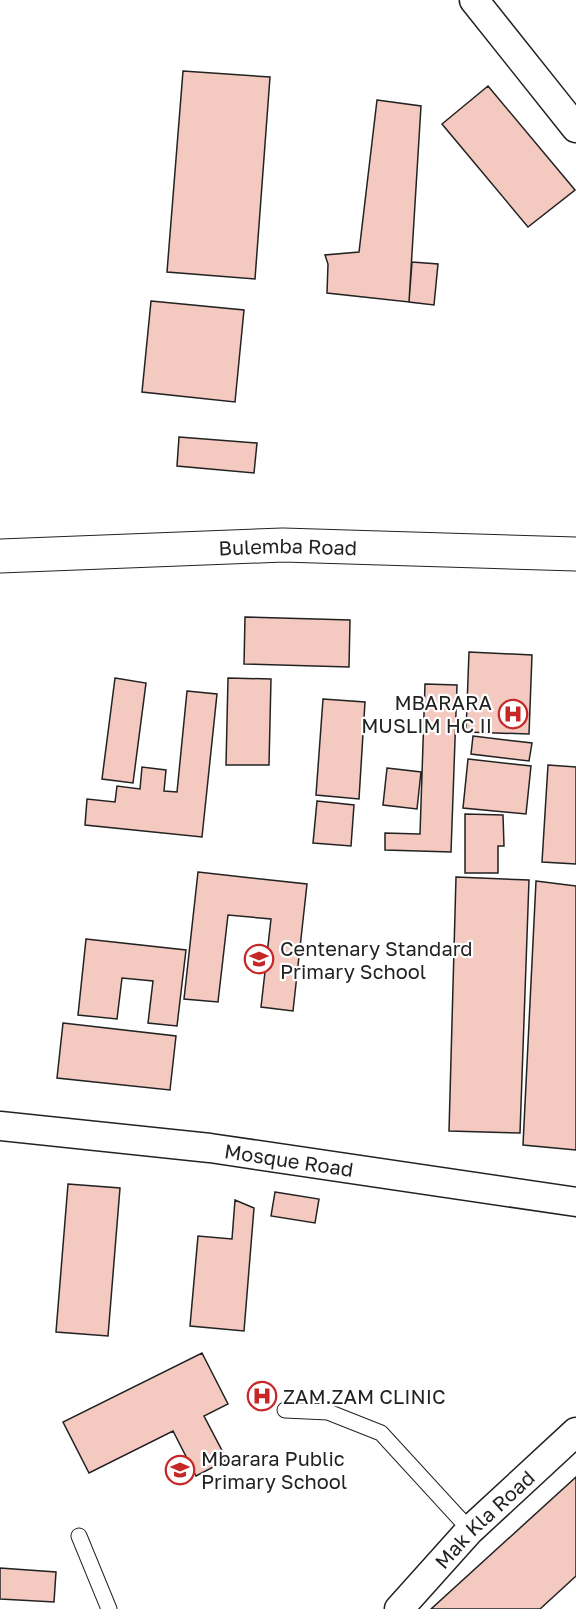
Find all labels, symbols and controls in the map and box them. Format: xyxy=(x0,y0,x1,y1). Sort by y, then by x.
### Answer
street label: Bulemba Road xyxy=(218,533,357,559)
place label: MBARARA MUSLIM HC II xyxy=(361,690,492,737)
hospital icon: MBARARA MUSLIM HC II xyxy=(497,698,529,730)
place label: Centenary Standard Primary School xyxy=(280,936,473,983)
school or university icon: Centenary Standard Primary School xyxy=(243,943,275,975)
street label: Mosque Road xyxy=(223,1138,355,1181)
hospital icon: ZAM.ZAM CLINIC xyxy=(246,1380,278,1412)
place label: ZAM.ZAM CLINIC xyxy=(283,1384,446,1408)
place label: Mbarara Public Primary School xyxy=(201,1446,347,1493)
school or university icon: Mbarara Public Primary School xyxy=(164,1454,196,1486)
street label: Mak Kla Road xyxy=(429,1465,539,1573)

